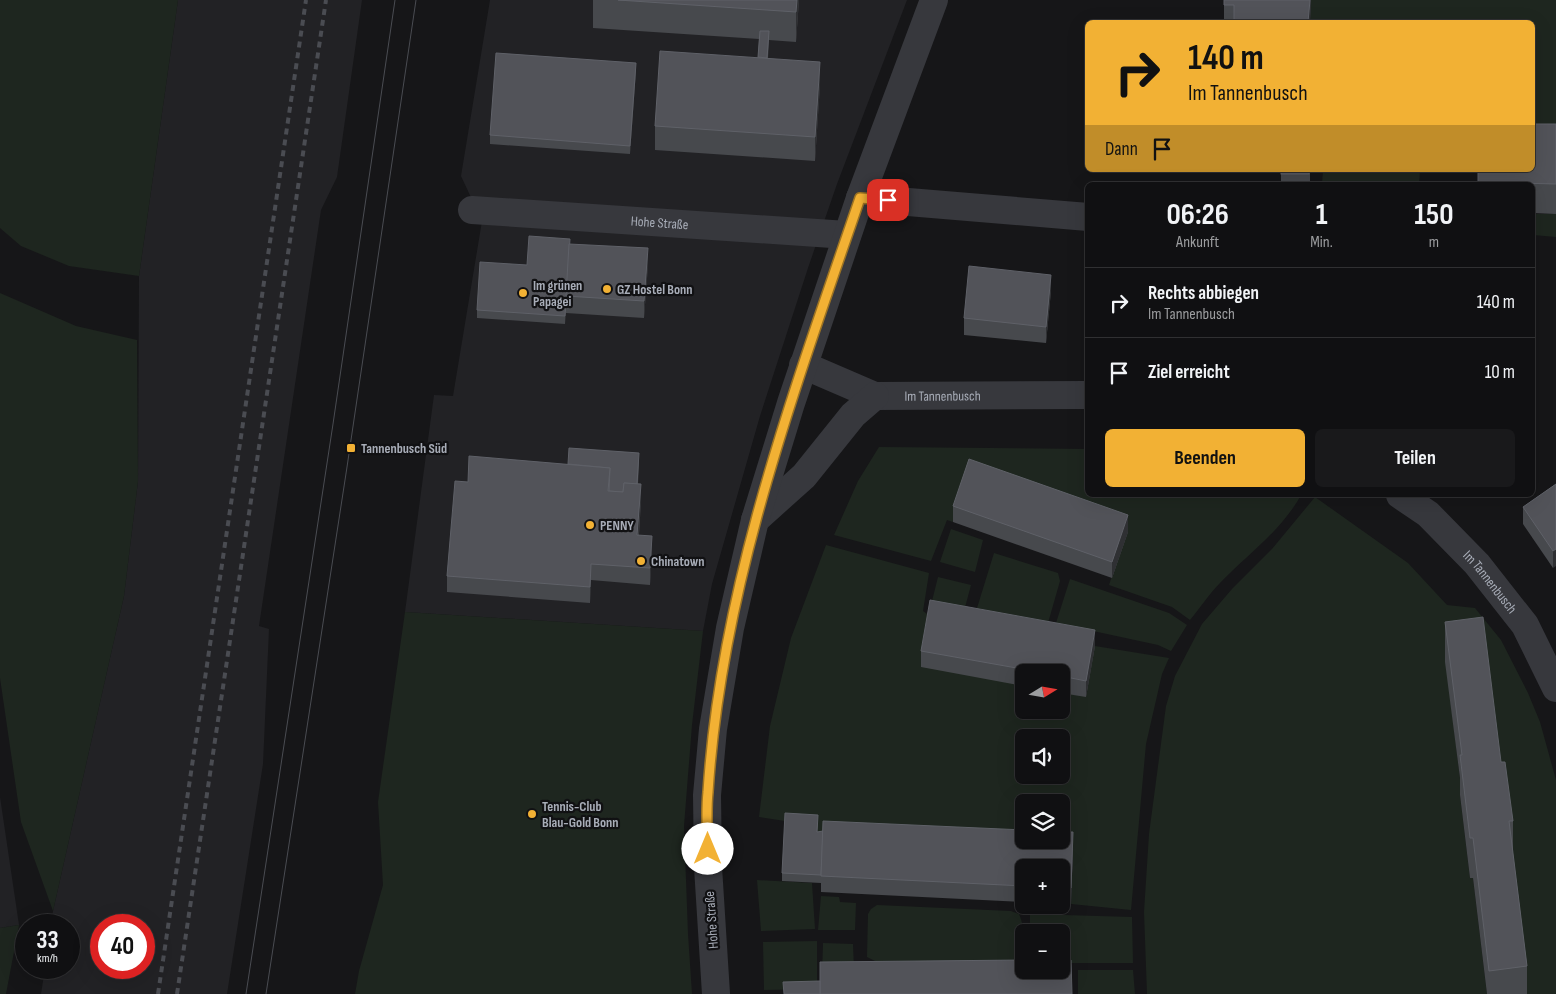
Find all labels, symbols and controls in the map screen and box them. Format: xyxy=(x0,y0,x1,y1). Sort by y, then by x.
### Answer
text: 140 m xyxy=(1188,37,1264,80)
icon: right xyxy=(1105,40,1170,105)
text: Im Tannenbusch xyxy=(1188,80,1308,107)
icon: arrive xyxy=(1148,135,1176,163)
text: Dann xyxy=(1105,138,1138,161)
pin xyxy=(867,179,909,221)
icon: arrive xyxy=(874,186,902,214)
text: 06:26 xyxy=(1166,197,1229,233)
text: 1 xyxy=(1316,197,1327,233)
text: 150 xyxy=(1414,197,1453,233)
street label: Hohe Straße xyxy=(630,213,689,233)
text: Ankunft xyxy=(1176,233,1219,252)
text: Min. xyxy=(1310,233,1333,252)
text: m xyxy=(1429,233,1439,252)
place label: Im grünen Papagei xyxy=(533,277,582,310)
place label: GZ Hostel Bonn xyxy=(617,281,692,298)
text: Rechts abbiegen xyxy=(1148,282,1259,305)
marker: GZ Hostel Bonn xyxy=(601,283,613,295)
marker: Im grünen Papagei xyxy=(517,287,529,299)
icon: right xyxy=(1105,289,1133,317)
text: 140 m xyxy=(1477,291,1515,314)
text: Im Tannenbusch xyxy=(1148,305,1235,324)
icon: arrive xyxy=(1105,359,1133,387)
text: Ziel erreicht xyxy=(1148,361,1230,384)
text: 10 m xyxy=(1485,361,1515,384)
street label: Im Tannenbusch xyxy=(904,388,981,405)
button: Beenden xyxy=(1105,429,1305,487)
button: Teilen xyxy=(1315,429,1515,487)
place label: Tannenbusch Süd xyxy=(361,440,447,457)
marker: Tannenbusch Süd xyxy=(345,442,357,454)
place label: PENNY xyxy=(600,517,634,534)
marker: PENNY xyxy=(584,519,596,531)
street label: Im Tannenbusch xyxy=(1459,547,1521,617)
place label: Chinatown xyxy=(651,553,705,570)
marker: Chinatown xyxy=(635,555,647,567)
north arrow xyxy=(1015,664,1070,719)
map controls xyxy=(1015,664,1070,979)
button: sound xyxy=(1015,729,1070,784)
button: layers xyxy=(1015,794,1070,849)
place label: Tennis-Club Blau-Gold Bonn xyxy=(542,798,619,831)
marker: Tennis-Club Blau-Gold Bonn xyxy=(526,808,538,820)
position arrow xyxy=(681,822,733,874)
button: + xyxy=(1015,859,1070,914)
street label: Hohe Straße xyxy=(701,891,722,949)
speed limit sign: 40 xyxy=(90,914,155,979)
button: − xyxy=(1015,924,1070,979)
text: 33 xyxy=(36,925,59,956)
text: km/h xyxy=(37,951,58,966)

